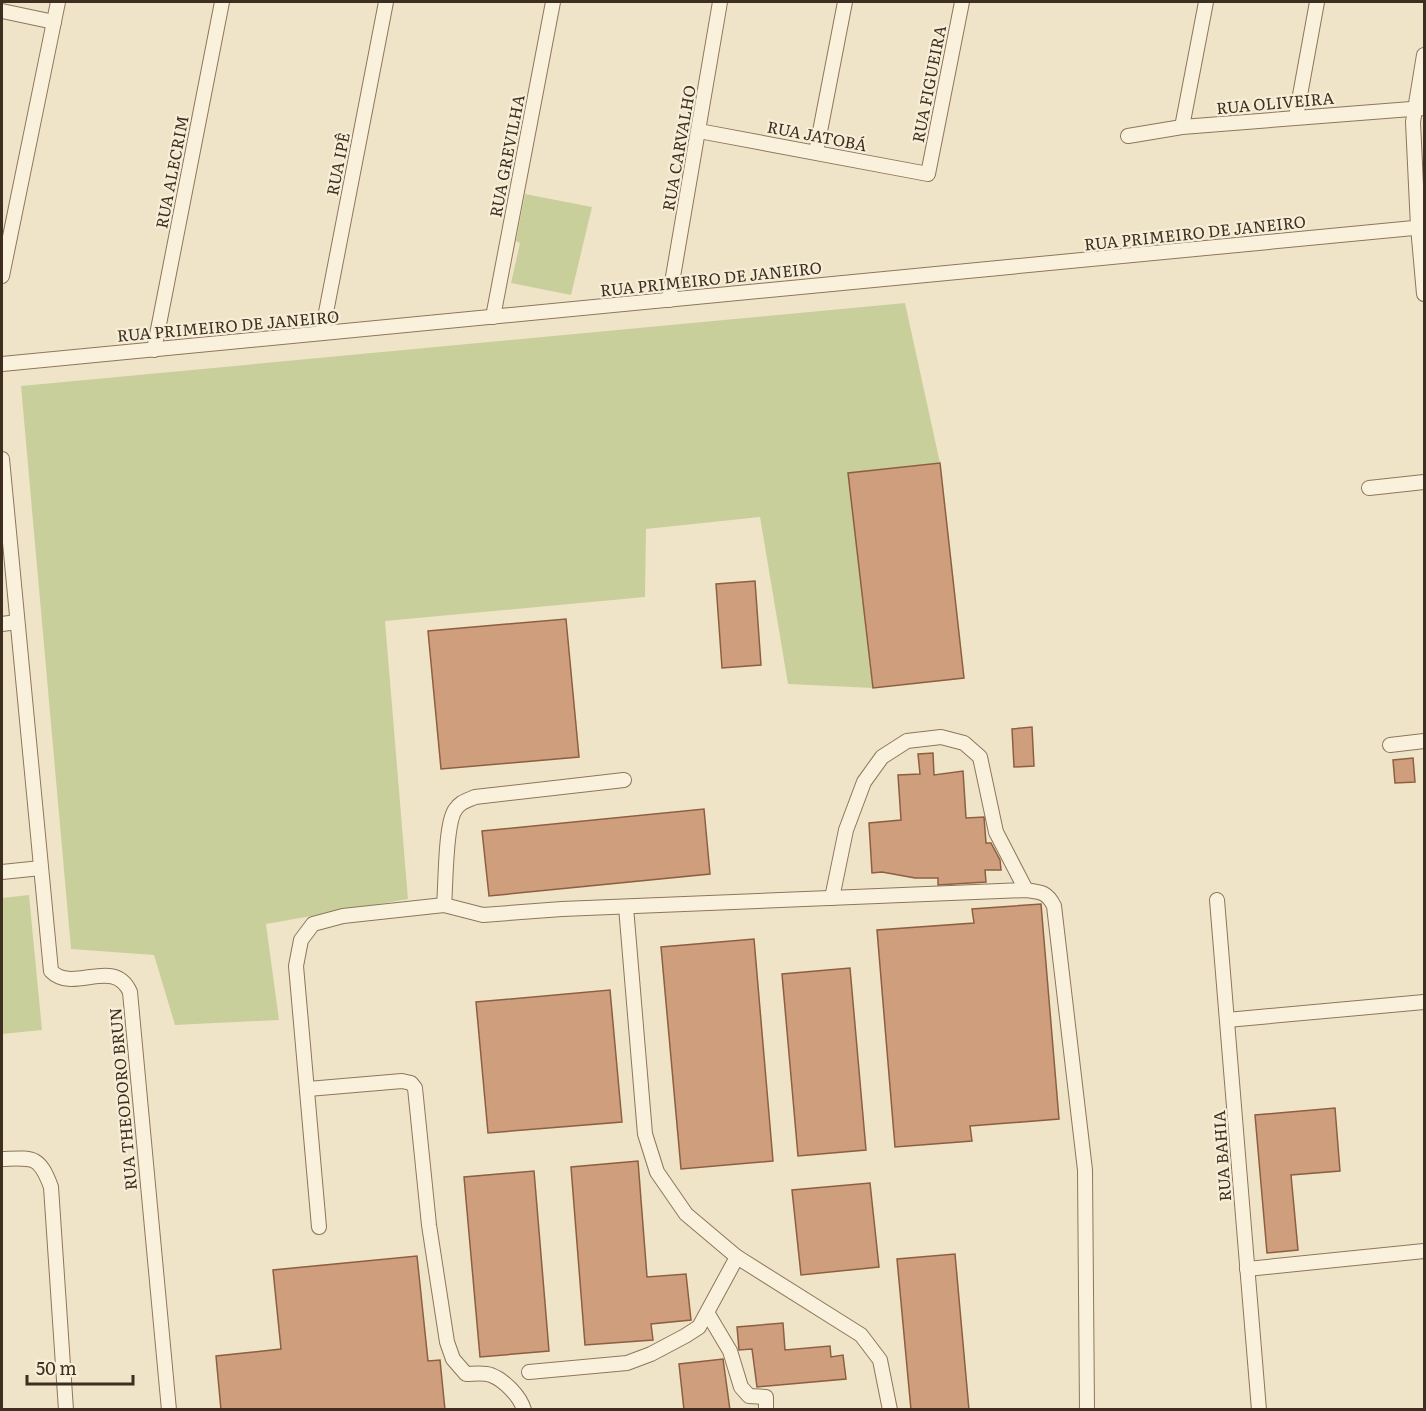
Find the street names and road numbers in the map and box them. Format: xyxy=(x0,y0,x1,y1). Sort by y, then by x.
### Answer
street label: RUA FIGUEIRA xyxy=(905,23,951,144)
street label: RUA CARVALHO xyxy=(655,83,701,213)
street label: RUA OLIVEIRA xyxy=(1215,85,1335,119)
street label: RUA GREVILHA xyxy=(482,92,530,219)
street label: RUA ALECRIM xyxy=(148,113,194,230)
street label: RUA JATOBÁ xyxy=(765,114,869,156)
street label: RUA IPÊ xyxy=(319,130,355,197)
street label: RUA PRIMEIRO DE JANEIRO xyxy=(1083,208,1307,256)
street label: RUA PRIMEIRO DE JANEIRO xyxy=(599,254,823,302)
street label: RUA PRIMEIRO DE JANEIRO xyxy=(116,303,340,347)
street label: RUA THEODORO BRUN xyxy=(102,1007,142,1191)
street label: RUA BAHIA xyxy=(1206,1110,1236,1202)

